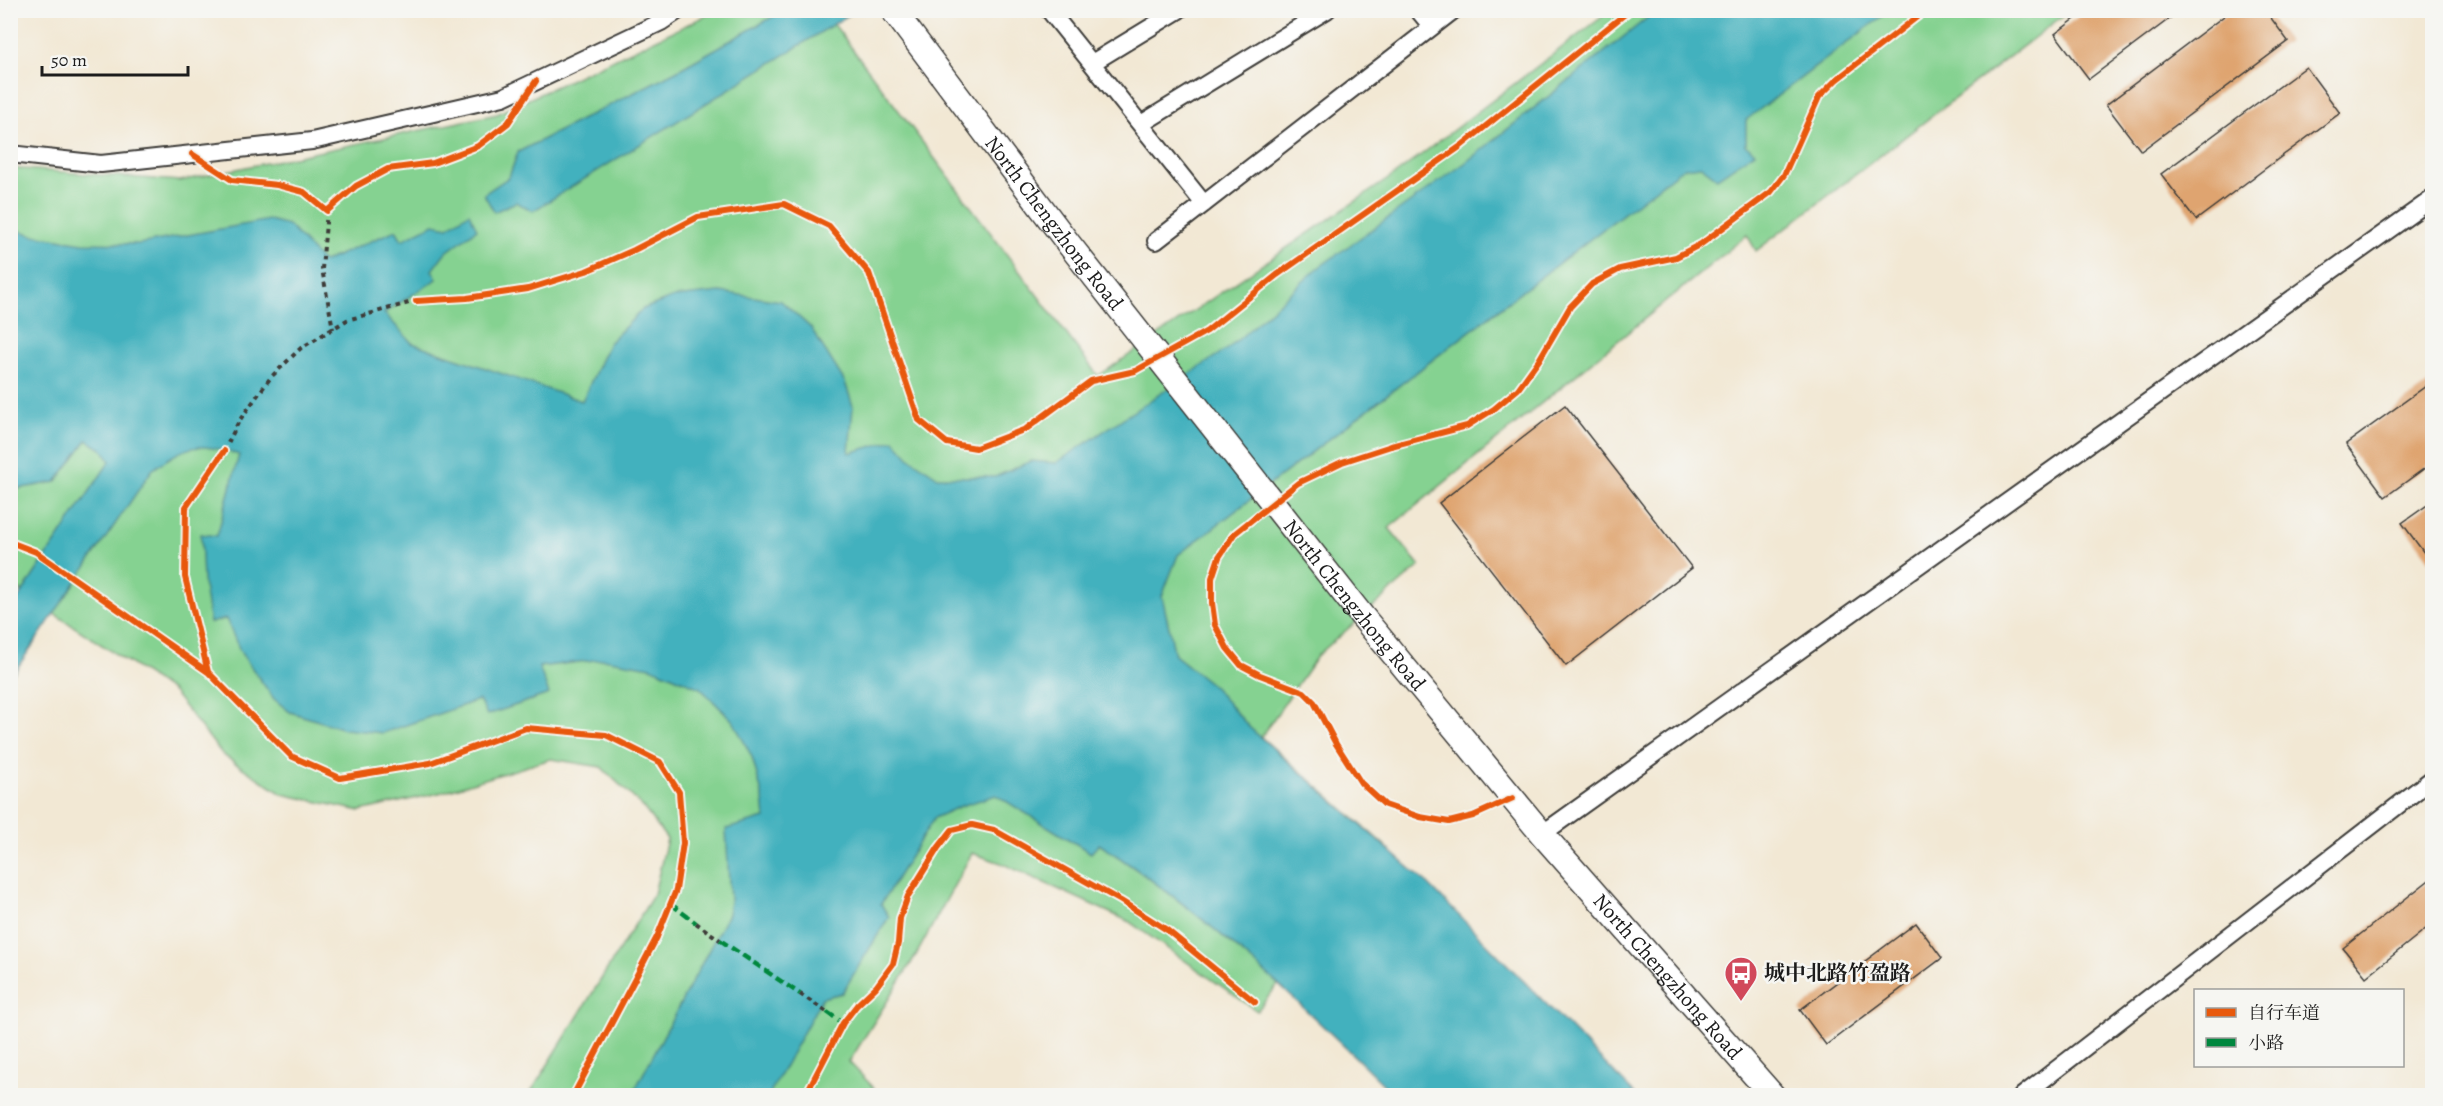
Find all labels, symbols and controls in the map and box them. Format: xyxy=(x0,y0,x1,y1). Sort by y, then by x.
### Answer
scale bar xyxy=(42,39,188,77)
text: 50 m xyxy=(51,48,87,72)
street label: North Chengzhong Road xyxy=(978,130,1130,317)
street label: North Chengzhong Road xyxy=(1277,513,1432,697)
street label: North Chengzhong Road xyxy=(1587,887,1749,1066)
bus stop icon: 城中北路竹盈路 xyxy=(1723,955,1759,1002)
place label: 城中北路竹盈路 xyxy=(1764,959,1911,987)
legend xyxy=(2194,989,2404,1067)
text: 自行车道 xyxy=(2248,1001,2320,1025)
text: 小路 xyxy=(2248,1031,2284,1055)

